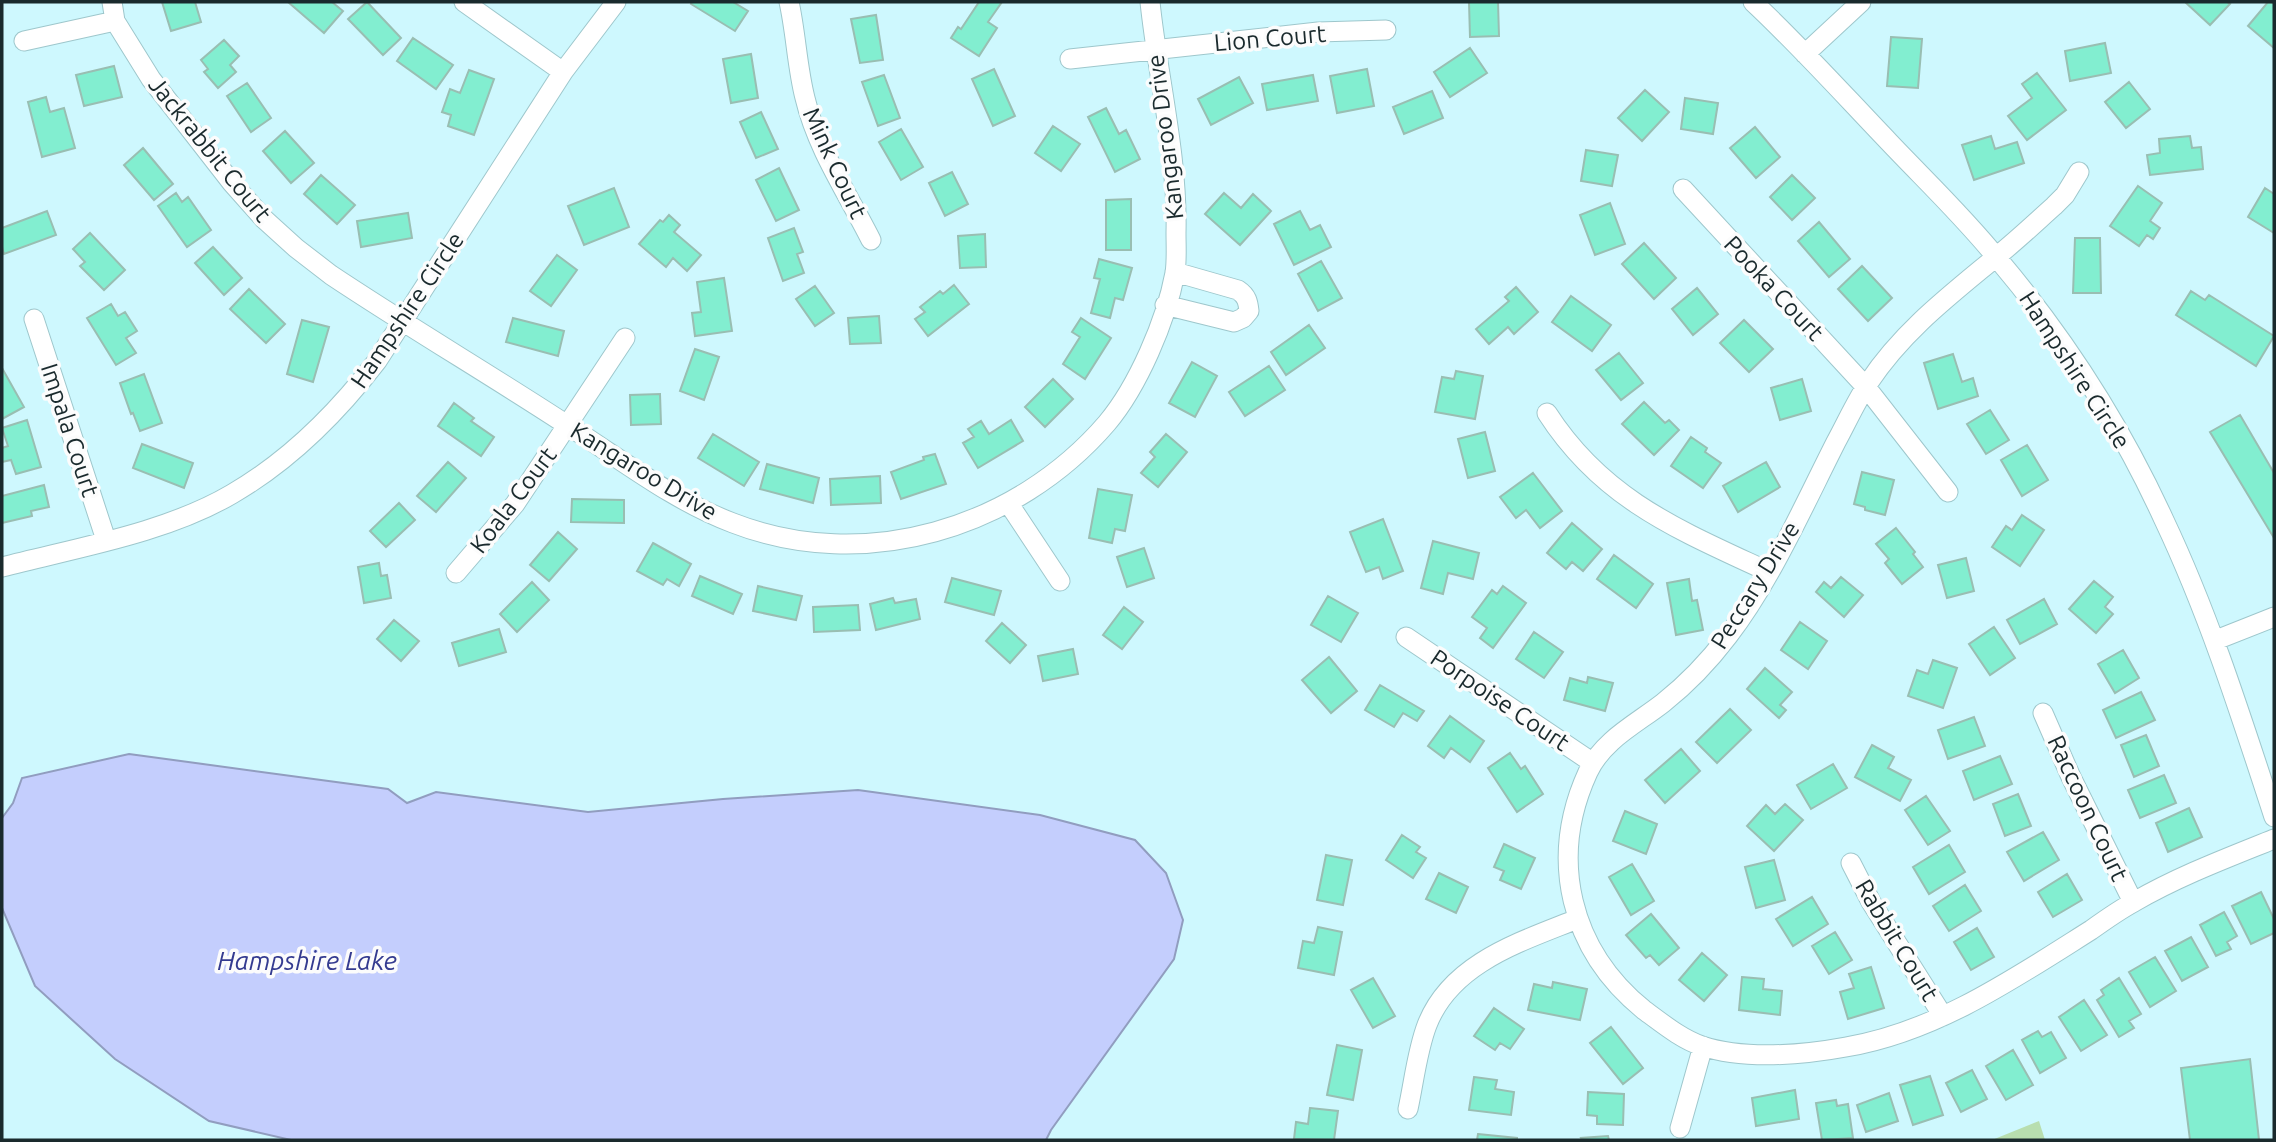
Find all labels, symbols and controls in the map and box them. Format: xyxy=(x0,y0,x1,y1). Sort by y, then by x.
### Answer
street label: Lion Court xyxy=(1213,20,1328,56)
street label: Kangaroo Drive xyxy=(1141,53,1189,221)
street label: Jackrabbit Court xyxy=(143,71,277,227)
street label: Mink Court xyxy=(798,103,873,223)
street label: Hampshire Circle xyxy=(345,227,469,393)
street label: Pooka Court xyxy=(1719,230,1830,346)
street label: Hampshire Circle xyxy=(2014,286,2136,454)
street label: Impala Court xyxy=(36,360,104,500)
street label: Kangaroo Drive xyxy=(566,417,722,525)
street label: Koala Court xyxy=(464,441,562,558)
street label: Peccary Drive xyxy=(1705,516,1805,654)
street label: Porpoise Court xyxy=(1426,644,1575,757)
street label: Raccoon Court xyxy=(2042,731,2134,886)
street label: Rabbit Court xyxy=(1850,874,1944,1006)
water label: Hampshire Lake xyxy=(217,946,397,975)

